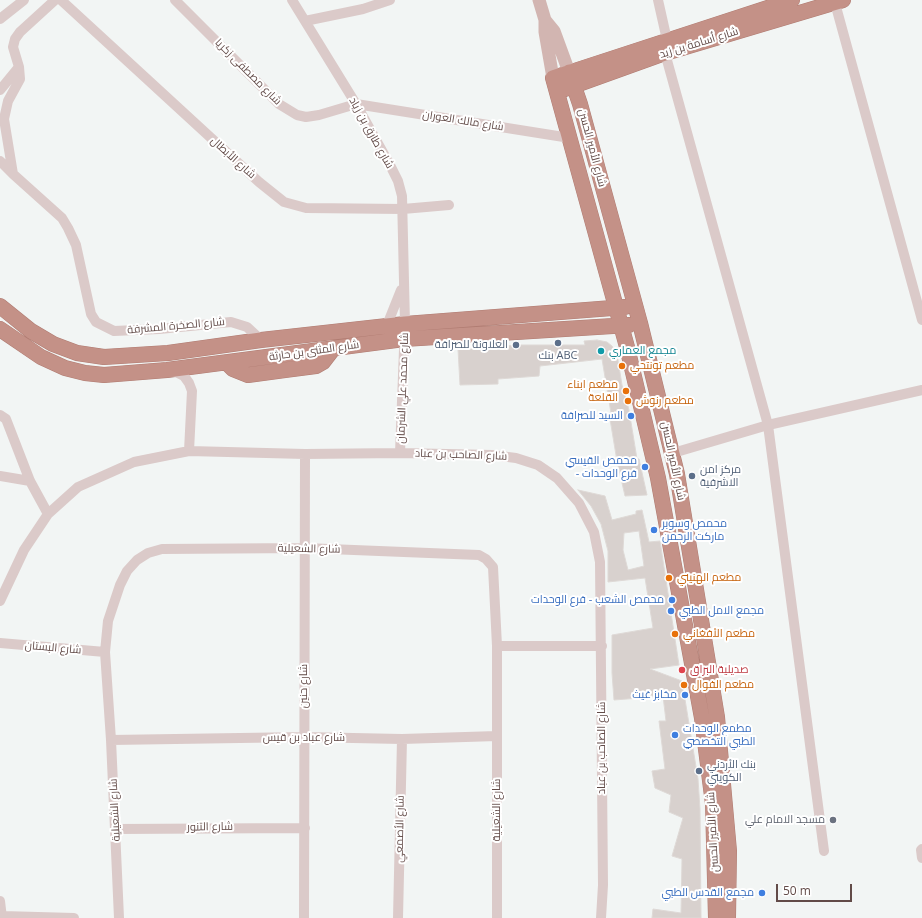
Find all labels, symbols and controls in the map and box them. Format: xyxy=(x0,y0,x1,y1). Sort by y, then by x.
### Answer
street label: شارع أسامة بن زيد xyxy=(658,25,740,61)
street label: شارع مصطفى زكريا xyxy=(212,36,284,108)
street label: شارع طارق بن زياد xyxy=(346,95,396,171)
street label: شارع مالك العوران xyxy=(422,108,504,134)
street label: شارع الأمير الحسن xyxy=(575,108,609,188)
street label: شارع الأبطال xyxy=(208,134,258,182)
street label: شارع الصخرة المشرفة xyxy=(127,315,225,337)
street label: شارع محمد علي الشرمان xyxy=(394,332,412,444)
street label: شارع المثنى بن حارثة xyxy=(268,338,360,364)
place label: العلاونة للصرافة xyxy=(435,338,508,352)
marker: بنك ABC xyxy=(553,338,563,348)
marker: العلاونة للصرافة xyxy=(511,340,521,350)
place label: مجمع العماري xyxy=(609,344,676,358)
marker: مجمع العماري xyxy=(596,346,606,356)
place label: بنك ABC xyxy=(538,349,578,363)
place label: مطعم تونتحي xyxy=(630,359,694,373)
marker: مطعم تونتحي xyxy=(617,361,627,371)
place label: مطعم ابناء القلعة xyxy=(567,378,618,404)
marker: مطعم ابناء القلعة xyxy=(621,386,631,396)
place label: مطعم رنوش xyxy=(636,394,694,408)
marker: مطعم رنوش xyxy=(623,396,633,406)
place label: السيد للصرافة xyxy=(561,409,623,423)
marker: السيد للصرافة xyxy=(626,411,636,421)
street label: شارع الأمير الحسن xyxy=(658,420,688,502)
street label: شارع الصاحب بن عباد xyxy=(415,447,507,463)
place label: محمص القيسي - فرع الوحدات xyxy=(565,454,637,480)
marker: محمص القيسي - فرع الوحدات xyxy=(640,462,650,472)
place label: مركز امن الاشرفية xyxy=(700,463,741,489)
marker: مركز امن الاشرفية xyxy=(687,471,697,481)
place label: محمص وسوبر ماركت الرحمن xyxy=(662,517,727,543)
marker: محمص وسوبر ماركت الرحمن xyxy=(649,525,659,535)
street label: شارع الشعيلية xyxy=(277,542,341,556)
place label: مطعم الهنيني xyxy=(677,571,741,585)
marker: مطعم الهنيني xyxy=(664,573,674,583)
place label: محمص الشعب - فرع الوحدات xyxy=(531,593,664,607)
marker: محمص الشعب - فرع الوحدات xyxy=(667,595,677,605)
place label: مجمع الامل الطبي xyxy=(679,604,764,618)
marker: مجمع الامل الطبي xyxy=(666,606,676,616)
place label: مطعم الأفغاني xyxy=(683,627,755,641)
marker: مطعم الأفغاني xyxy=(670,629,680,639)
street label: شارع البستان xyxy=(24,639,82,657)
place label: صديلية البراق xyxy=(690,663,749,677)
street label: شارع حنين xyxy=(297,664,311,708)
marker: صديلية البراق xyxy=(677,665,687,675)
place label: مطعم الفوال xyxy=(692,678,754,692)
marker: مطعم الفوال xyxy=(679,680,689,690)
place label: مخابز غيث xyxy=(632,688,677,702)
marker: مخابز غيث xyxy=(680,690,690,700)
street label: شارع الصاحب بن عباد xyxy=(595,702,609,794)
place label: مطمع الوحدات الطبي التخصصي xyxy=(683,722,755,748)
marker: مطمع الوحدات الطبي التخصصي xyxy=(670,730,680,740)
street label: شارع عباد بن قيس xyxy=(263,731,345,745)
place label: بنك الأردني الكويتي xyxy=(707,758,756,784)
marker: بنك الأردني الكويتي xyxy=(694,766,704,776)
street label: شارع الشعيلية xyxy=(107,778,123,842)
street label: شارع الشعيلية xyxy=(490,779,504,841)
street label: شارع الأمير الحسن xyxy=(704,792,722,872)
street label: شارع الأصمعي xyxy=(393,795,407,863)
place label: مسجد الامام علي xyxy=(745,813,825,827)
marker: مسجد الامام علي xyxy=(828,815,838,825)
street label: شارع التنور xyxy=(187,820,233,834)
scale bar xyxy=(778,876,854,902)
text: 50 m xyxy=(783,882,811,899)
place label: مجمع القدس الطبي xyxy=(662,886,754,900)
marker: مجمع القدس الطبي xyxy=(757,888,767,898)

